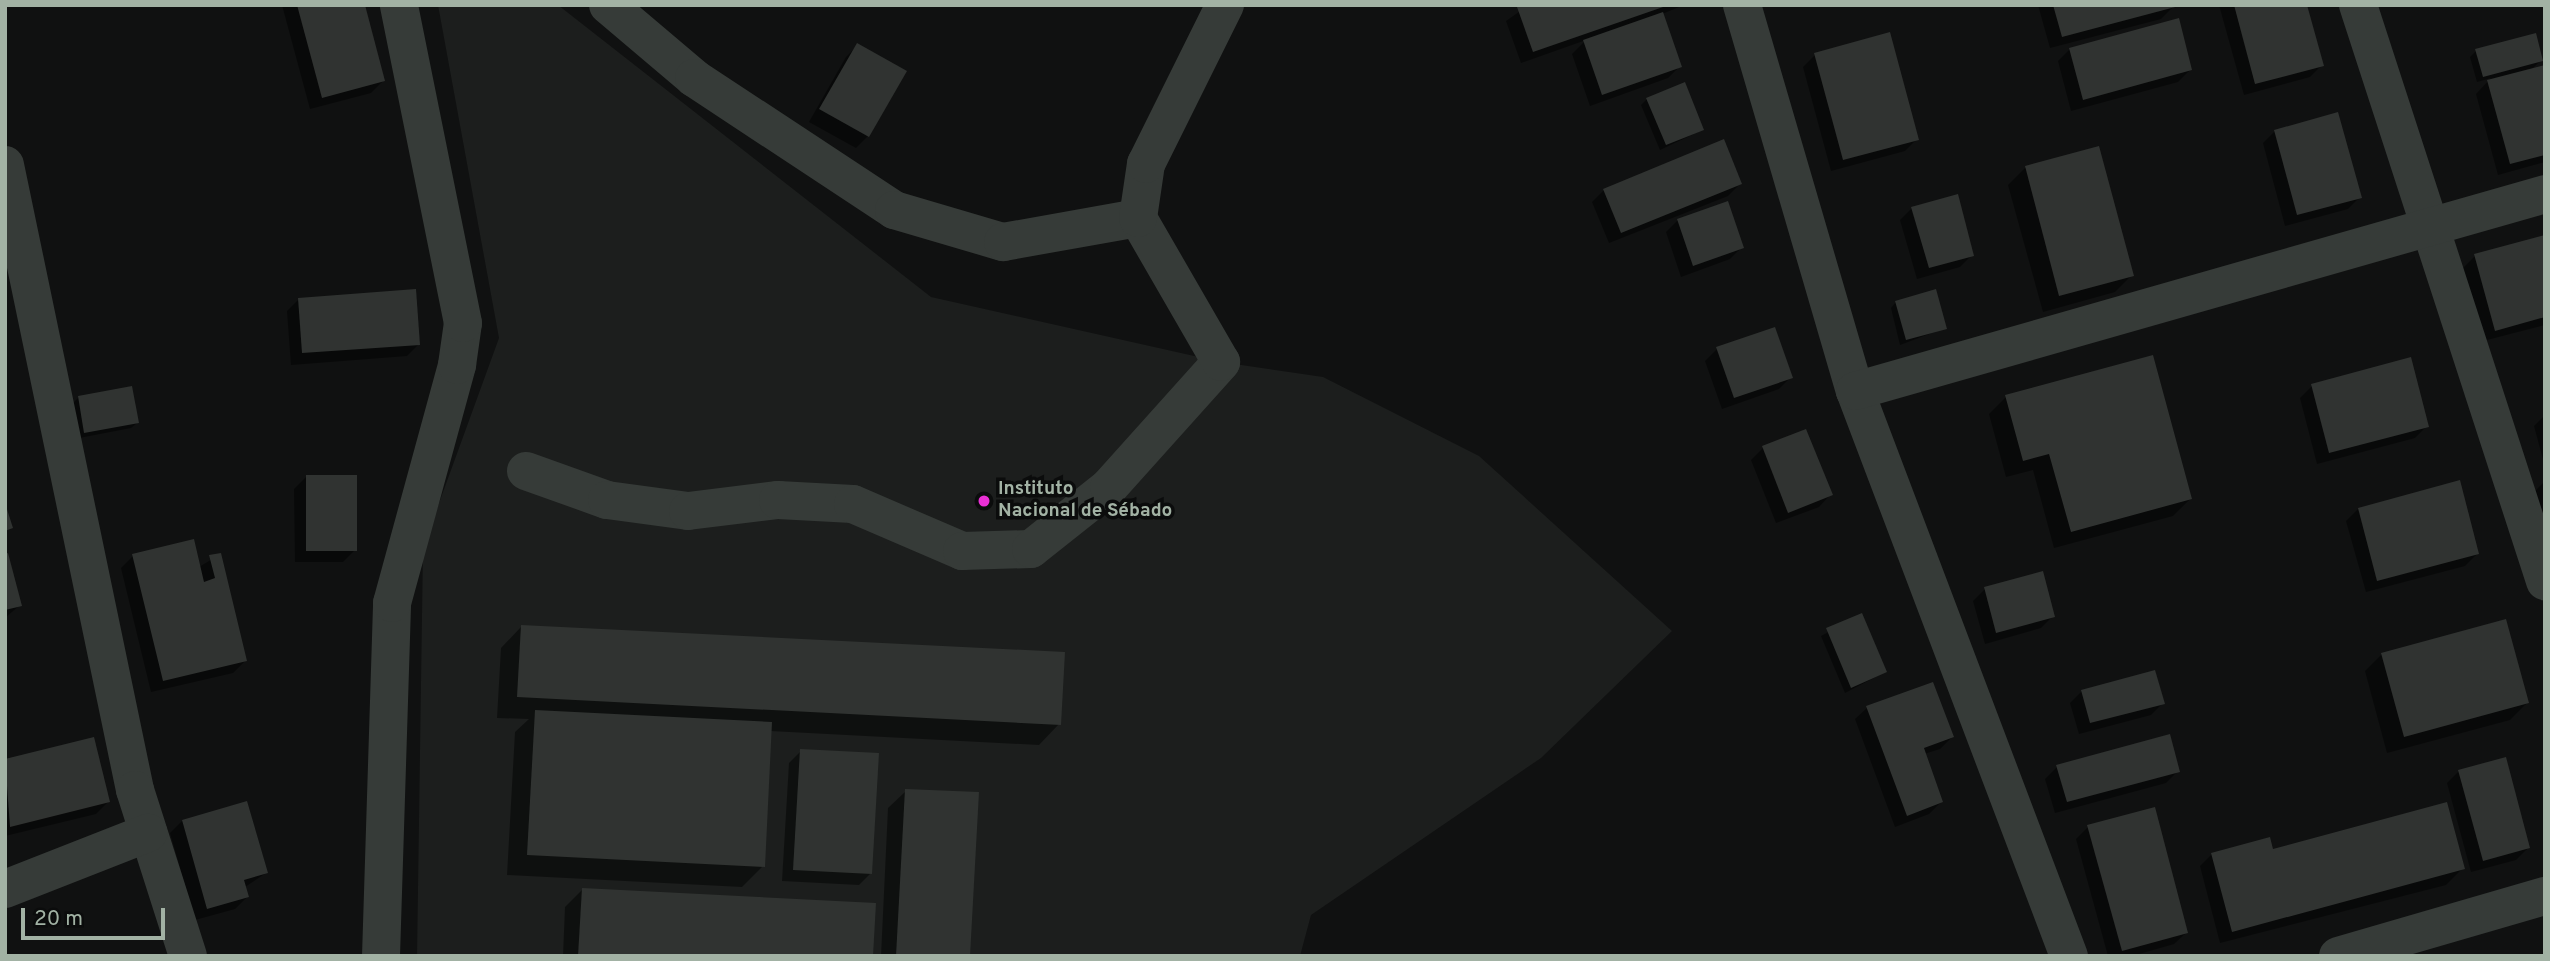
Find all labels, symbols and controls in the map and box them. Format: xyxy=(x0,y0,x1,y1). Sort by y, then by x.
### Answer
place label: Instituto Nacional de Sébado xyxy=(998,479,1172,523)
marker: Instituto Nacional de Sébado xyxy=(976,493,992,509)
scale bar xyxy=(24,894,168,938)
text: 20 m xyxy=(34,906,83,933)

